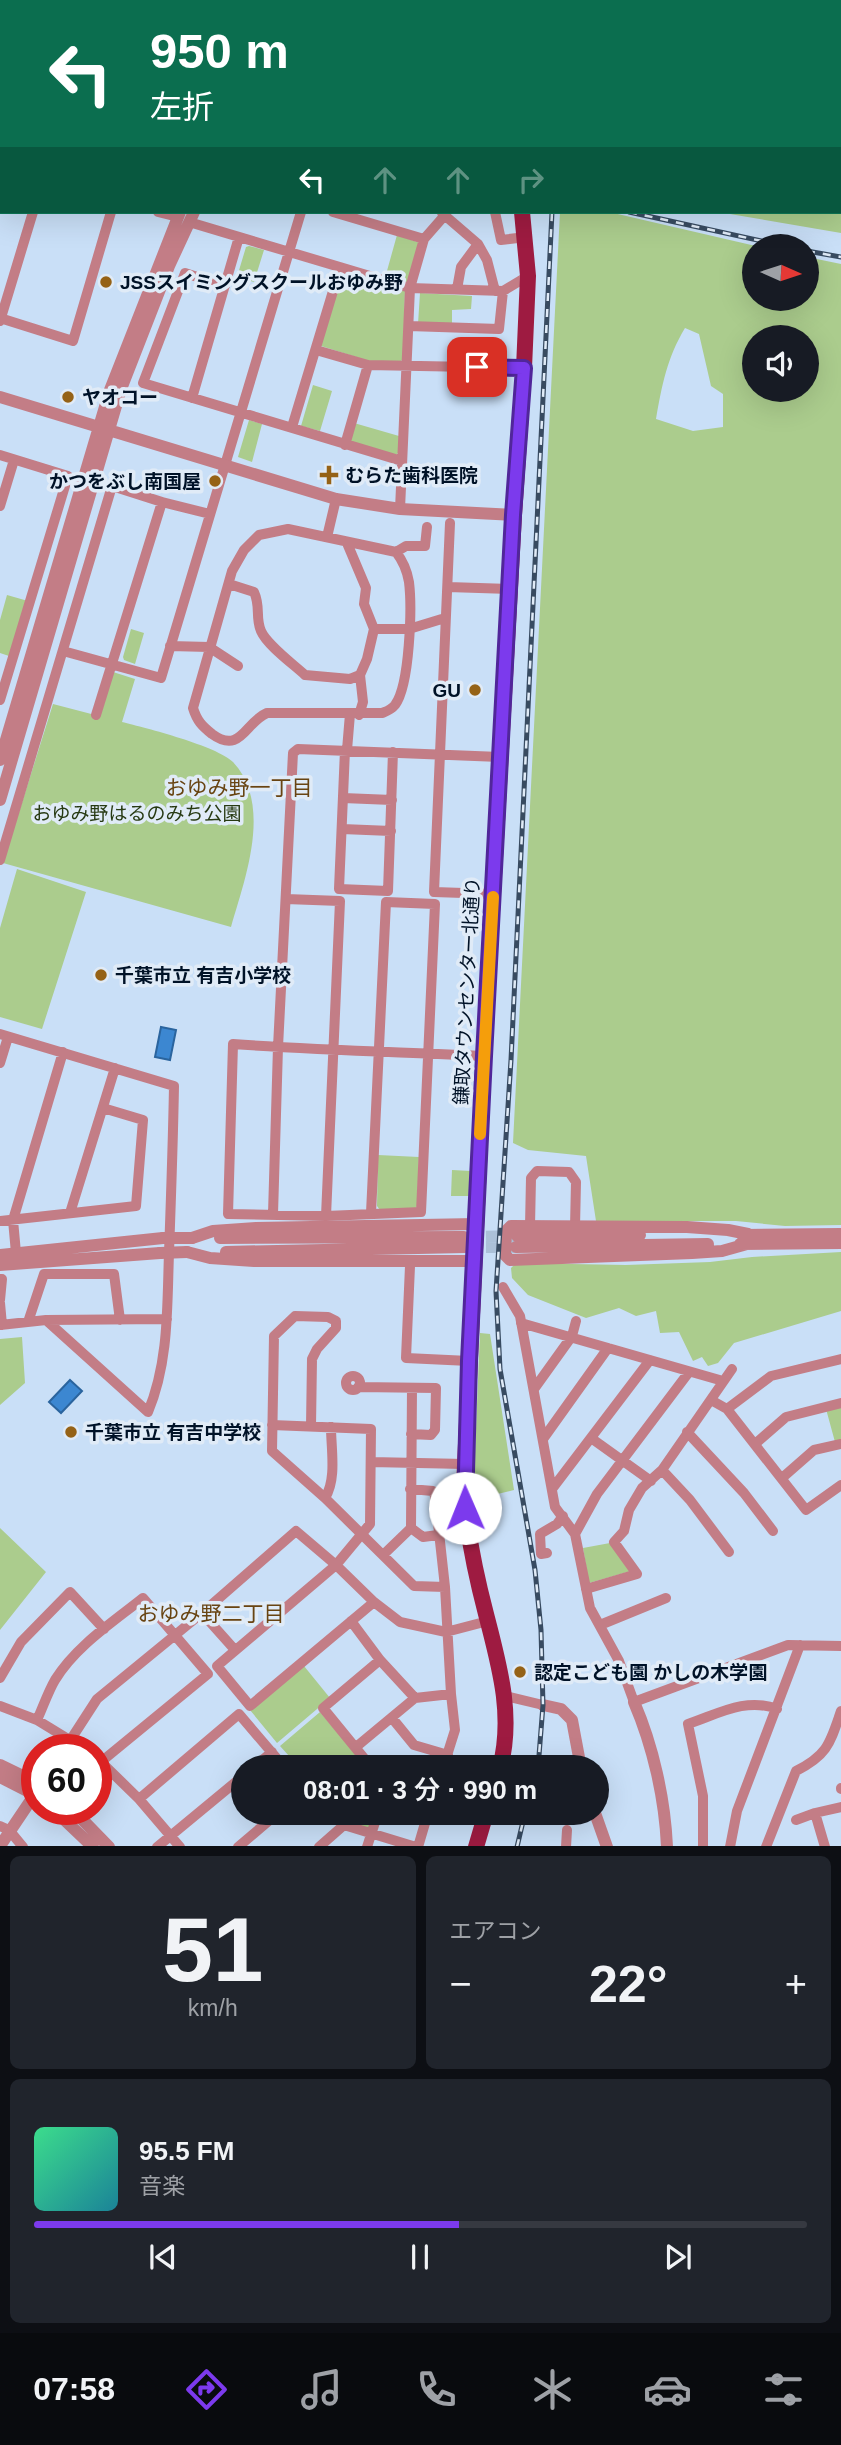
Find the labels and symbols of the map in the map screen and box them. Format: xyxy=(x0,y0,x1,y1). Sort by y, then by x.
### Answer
north arrow xyxy=(742,234,819,312)
place label: JSSスイミングスクールおゆみ野 xyxy=(120,272,403,293)
marker: JSSスイミングスクールおゆみ野 xyxy=(98,274,114,290)
pin xyxy=(447,337,507,397)
place label: ヤオコー xyxy=(82,387,158,408)
marker: ヤオコー xyxy=(60,389,76,405)
marker: むらた歯科医院 xyxy=(319,465,339,485)
place label: むらた歯科医院 xyxy=(345,465,478,486)
place label: かつをぶし南国屋 xyxy=(49,471,201,492)
marker: かつをぶし南国屋 xyxy=(207,473,223,489)
place label: GU xyxy=(433,680,461,701)
marker: GU xyxy=(467,682,483,698)
district label: おゆみ野一丁目 xyxy=(166,776,313,799)
park label: おゆみ野はるのみち公園 xyxy=(32,803,242,824)
street label: 鎌取タウンセンター北通り xyxy=(451,877,483,1105)
place label: 千葉市立 有吉小学校 xyxy=(115,965,291,986)
marker: 千葉市立 有吉小学校 xyxy=(93,967,109,983)
place label: 千葉市立 有吉中学校 xyxy=(85,1422,261,1443)
marker: 千葉市立 有吉中学校 xyxy=(63,1424,79,1440)
position arrow xyxy=(428,1471,502,1545)
district label: おゆみ野二丁目 xyxy=(138,1602,285,1625)
place label: 認定こども園 かしの木学園 xyxy=(534,1662,767,1683)
marker: 認定こども園 かしの木学園 xyxy=(512,1664,528,1680)
speed limit sign: 60 xyxy=(21,1734,112,1825)

